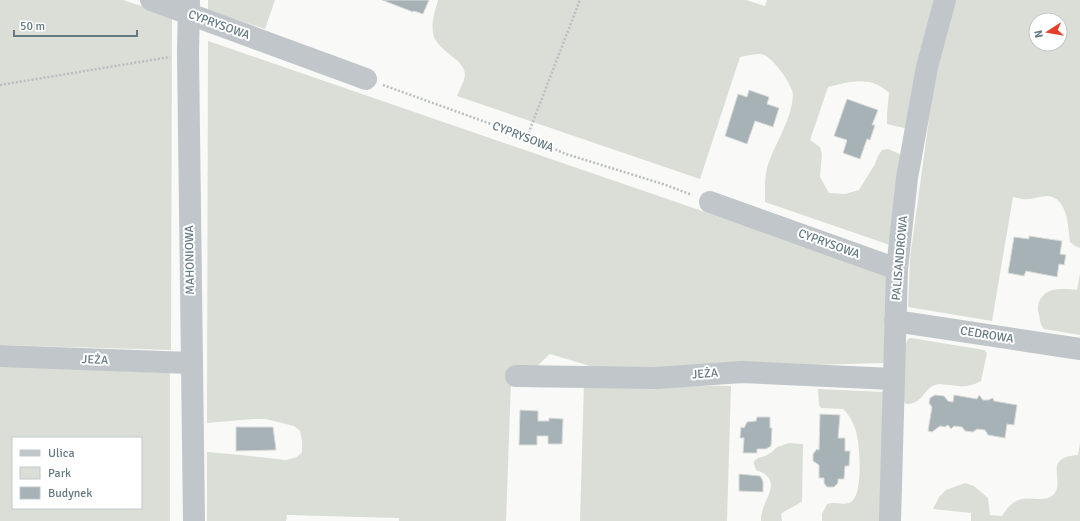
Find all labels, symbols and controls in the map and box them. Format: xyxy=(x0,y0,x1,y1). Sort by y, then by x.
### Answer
street label: CYPRYSOWA xyxy=(186,7,253,43)
scale bar xyxy=(14,12,137,38)
north arrow xyxy=(1028,12,1068,52)
text: 50 m xyxy=(20,19,45,34)
text: N xyxy=(1032,29,1046,39)
street label: CYPRYSOWA xyxy=(490,118,556,156)
street label: PALISANDROWA xyxy=(889,214,911,301)
street label: MAHONIOWA xyxy=(182,224,198,295)
street label: CYPRYSOWA xyxy=(796,226,863,262)
street label: CEDROWA xyxy=(959,323,1015,347)
street label: JEŻA xyxy=(82,352,109,368)
street label: JEŻA xyxy=(691,366,719,382)
legend xyxy=(12,437,142,509)
text: Ulica xyxy=(48,446,75,461)
text: Park xyxy=(48,466,71,481)
text: Budynek xyxy=(48,486,92,501)

